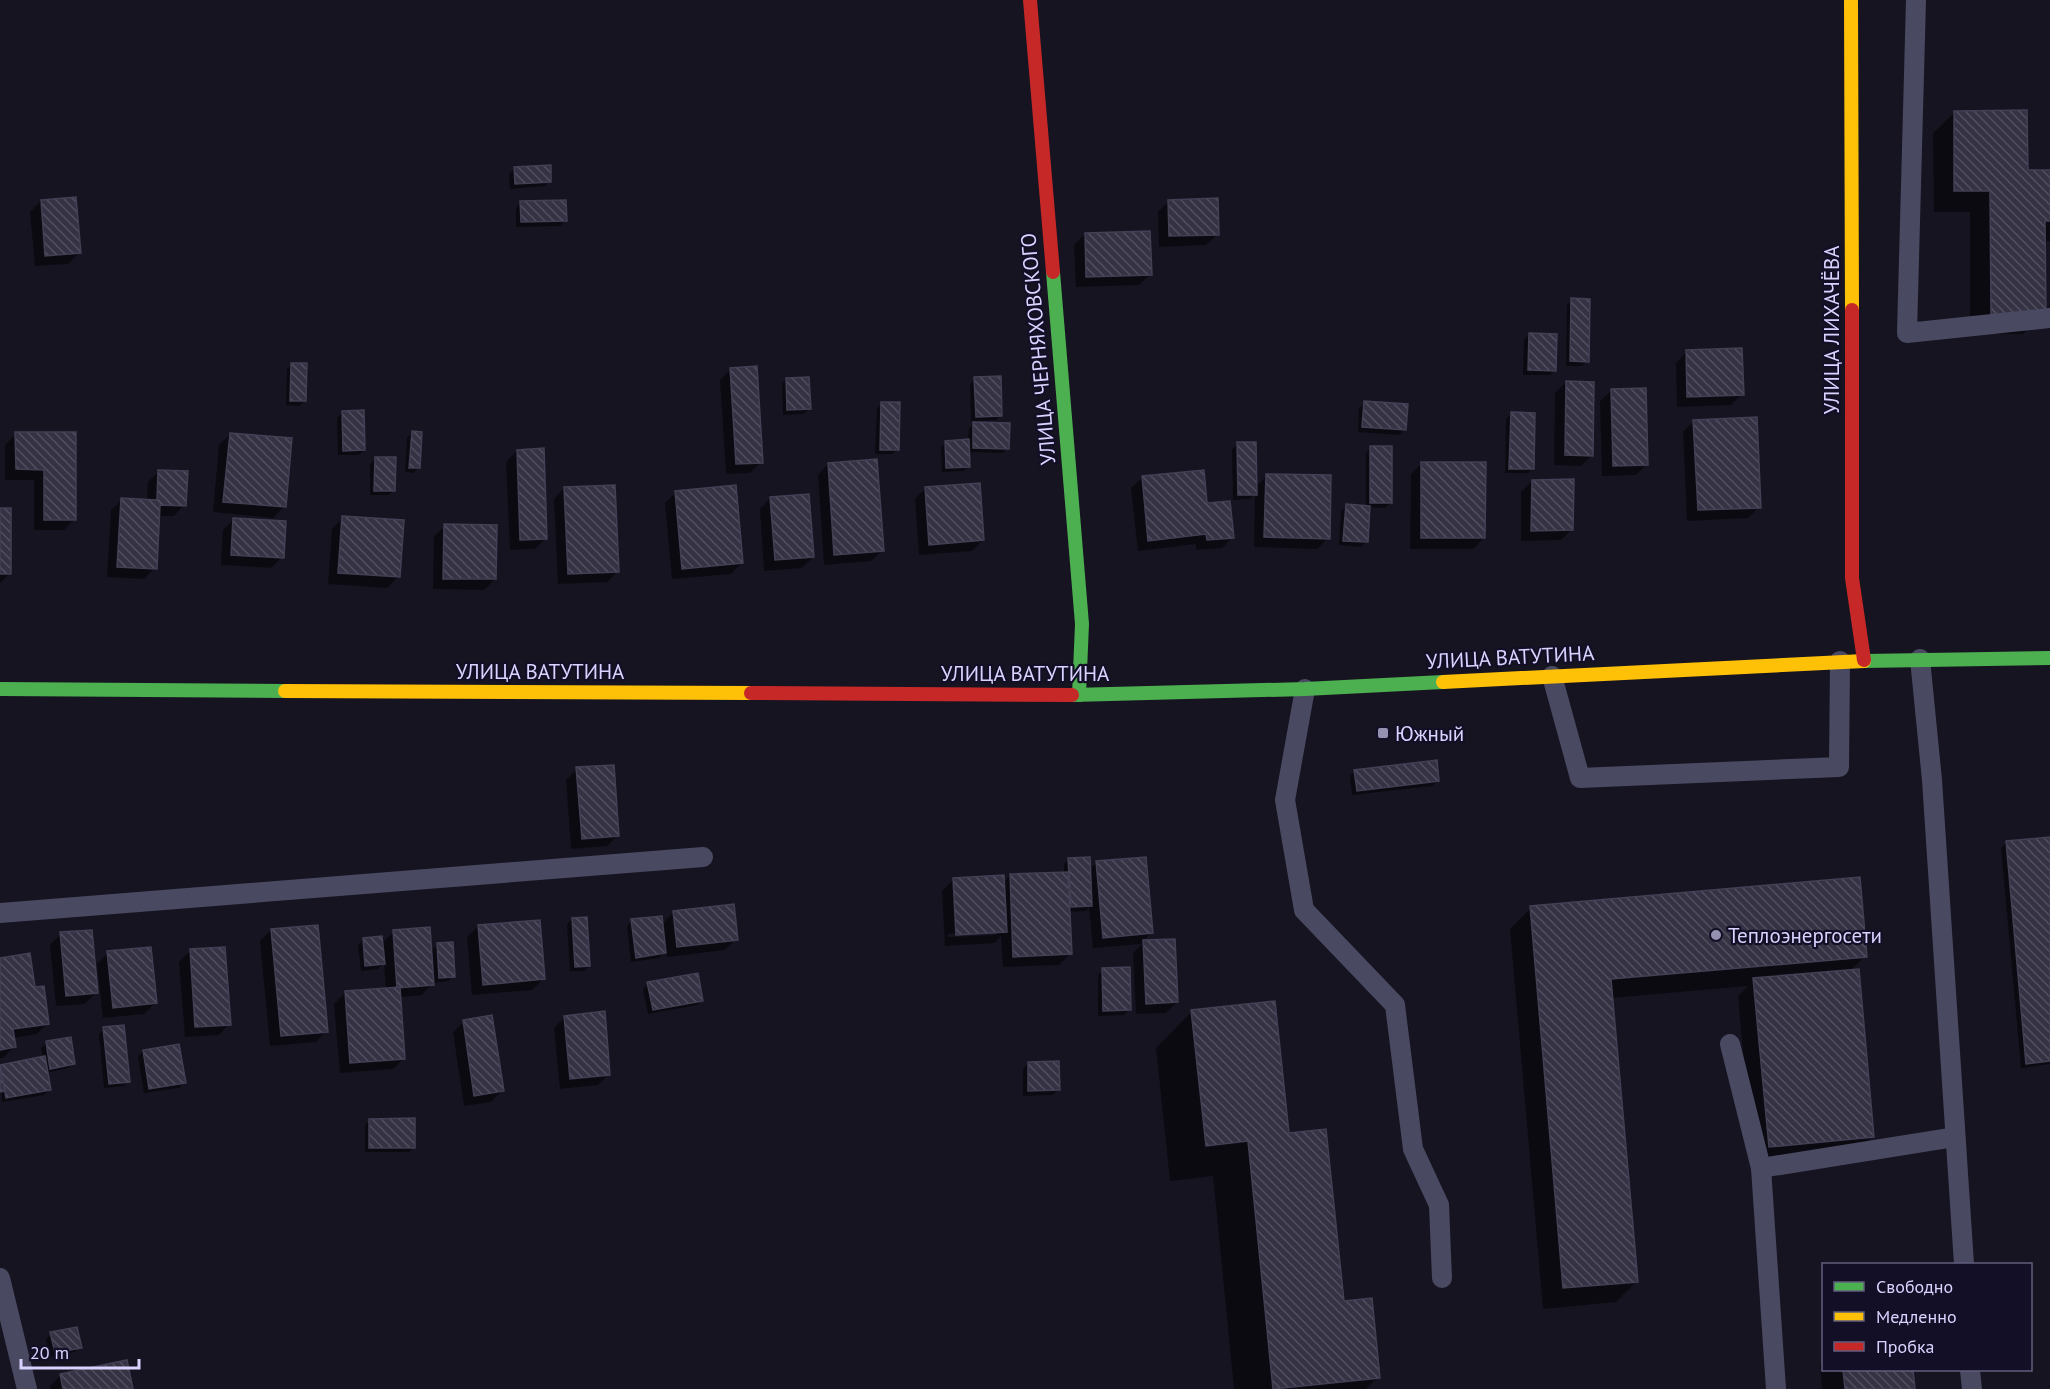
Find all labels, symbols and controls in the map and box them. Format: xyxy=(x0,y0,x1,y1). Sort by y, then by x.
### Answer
street label: УЛИЦА ЧЕРНЯХОВСКОГО xyxy=(1014,232,1062,466)
street label: УЛИЦА ЛИХАЧЁВА xyxy=(1818,245,1845,415)
street label: УЛИЦА ВАТУТИНА xyxy=(1425,639,1596,675)
street label: УЛИЦА ВАТУТИНА xyxy=(456,658,625,685)
street label: УЛИЦА ВАТУТИНА xyxy=(941,660,1110,687)
place label: Южный xyxy=(1395,720,1464,747)
marker: Южный xyxy=(1376,726,1390,740)
place label: Теплоэнергосети xyxy=(1728,922,1882,949)
marker: Теплоэнергосети xyxy=(1709,928,1723,942)
legend xyxy=(1822,1263,2032,1371)
text: Свободно xyxy=(1876,1275,1953,1298)
text: Медленно xyxy=(1876,1305,1957,1328)
scale bar xyxy=(21,1332,140,1370)
text: Пробка xyxy=(1876,1335,1934,1358)
text: 20 m xyxy=(30,1341,69,1364)

